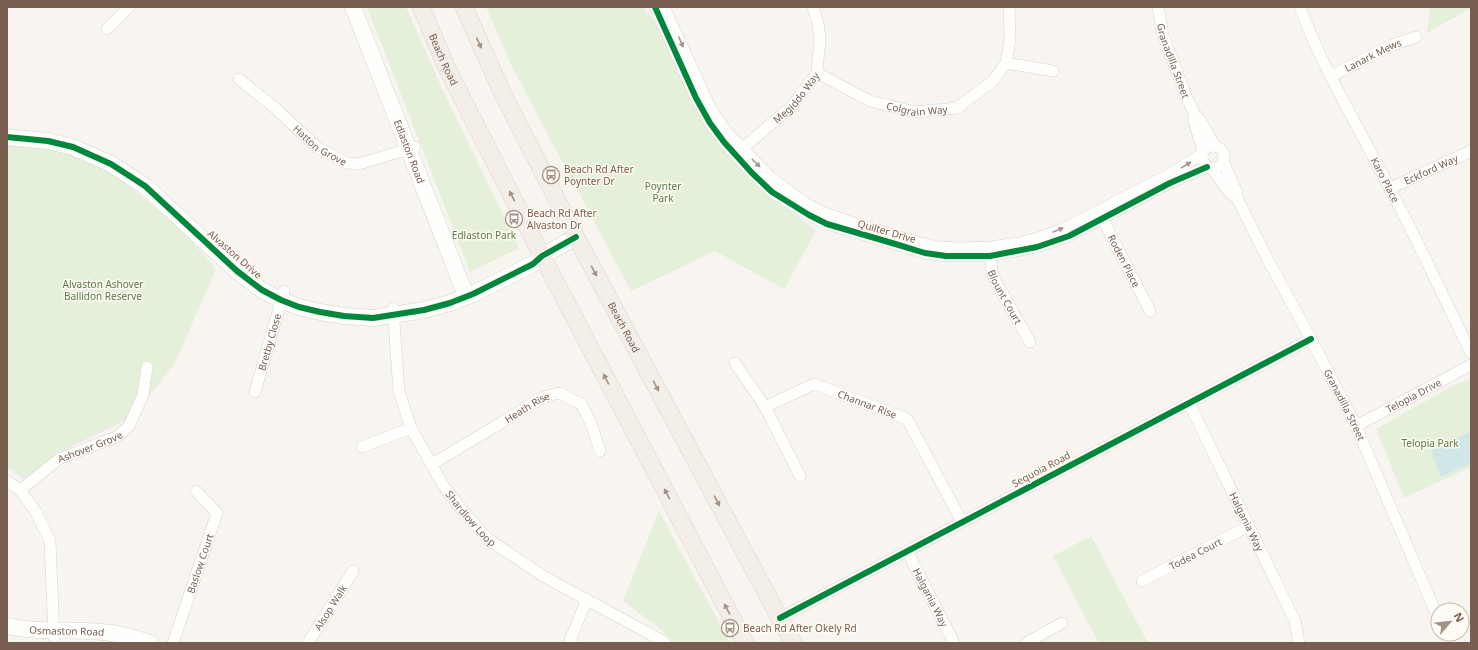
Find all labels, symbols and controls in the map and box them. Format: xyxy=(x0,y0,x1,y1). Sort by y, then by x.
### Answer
street label: Granadilla Street xyxy=(1154,22,1193,100)
street label: Beach Road xyxy=(426,31,462,88)
street label: Lanark Mews xyxy=(1342,35,1403,75)
one-way arrow xyxy=(476,37,482,49)
one-way arrow xyxy=(678,37,684,48)
street label: Megiddo Way xyxy=(770,68,823,126)
street label: Colgrain Way xyxy=(885,98,949,119)
street label: Edlaston Road xyxy=(391,117,428,185)
street label: Hatton Grove xyxy=(290,121,350,169)
street label: Eckford Way xyxy=(1402,151,1461,188)
street label: Karo Place xyxy=(1368,155,1403,205)
one-way arrow xyxy=(751,158,761,168)
one-way arrow xyxy=(1180,161,1192,168)
place label: Beach Rd After Poynter Dr xyxy=(564,162,634,188)
bus stop icon: Beach Rd After Poynter Dr xyxy=(541,165,561,185)
park label: Poynter Park xyxy=(645,179,681,205)
one-way arrow xyxy=(508,190,515,202)
place label: Beach Rd After Alvaston Dr xyxy=(527,206,597,232)
bus stop icon: Beach Rd After Alvaston Dr xyxy=(504,209,524,229)
street label: Quilter Drive xyxy=(856,216,918,246)
street label: Alvaston Drive xyxy=(205,227,265,282)
one-way arrow xyxy=(1052,227,1064,233)
park label: Edlaston Park xyxy=(452,228,517,242)
street label: Roden Place xyxy=(1105,232,1144,290)
one-way arrow xyxy=(591,266,598,277)
street label: Blount Court xyxy=(985,267,1026,327)
park label: Alvaston Ashover Ballidon Reserve xyxy=(63,277,143,303)
street label: Beach Road xyxy=(605,299,643,355)
street label: Bretby Close xyxy=(255,311,284,372)
street label: Granadilla Street xyxy=(1321,366,1369,443)
one-way arrow xyxy=(603,373,609,384)
street label: Telopia Drive xyxy=(1383,375,1444,416)
one-way arrow xyxy=(652,380,659,392)
street label: Channar Rise xyxy=(836,387,899,422)
street label: Heath Rise xyxy=(502,389,551,426)
street label: Ashover Grove xyxy=(55,428,126,466)
park label: Telopia Park xyxy=(1401,436,1459,450)
street label: Sequoia Road xyxy=(1009,448,1073,490)
street label: Shardlow Loop xyxy=(443,488,499,549)
one-way arrow xyxy=(663,488,670,499)
street label: Halgania Way xyxy=(1226,490,1267,554)
one-way arrow xyxy=(714,495,720,507)
street label: Baslow Court xyxy=(183,531,217,595)
street label: Todea Court xyxy=(1167,534,1224,573)
street label: Halgania Way xyxy=(910,566,952,630)
street label: Alsop Walk xyxy=(311,581,350,633)
north arrow xyxy=(1430,602,1470,642)
one-way arrow xyxy=(724,603,731,614)
text: N xyxy=(1451,610,1468,625)
bus stop icon: Beach Rd After Okely Rd xyxy=(720,618,740,638)
place label: Beach Rd After Okely Rd xyxy=(743,621,857,635)
street label: Osmaston Road xyxy=(29,622,105,639)

